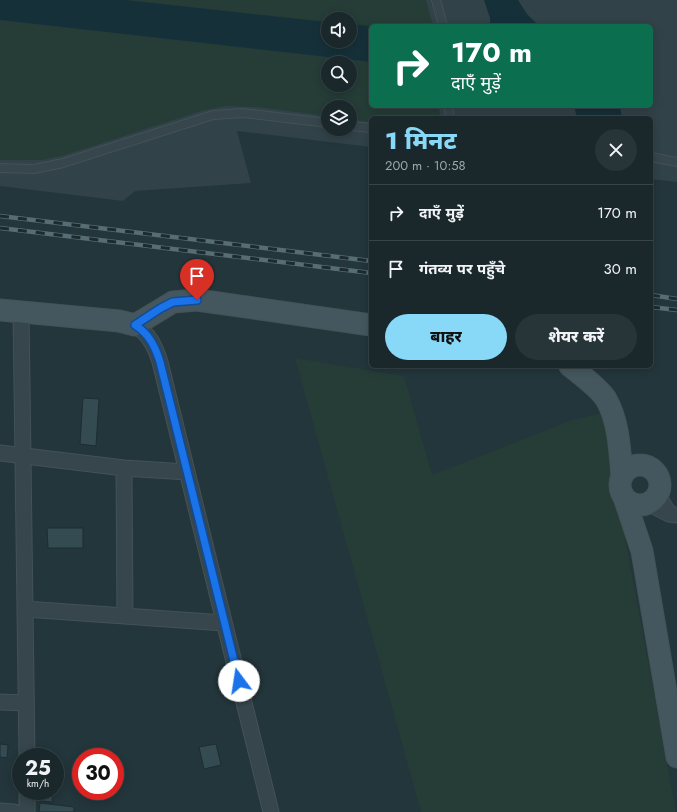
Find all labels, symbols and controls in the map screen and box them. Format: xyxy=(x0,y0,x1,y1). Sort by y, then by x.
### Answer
map controls xyxy=(321,12,357,136)
button: sound xyxy=(321,12,357,48)
text: 170 m xyxy=(451,32,532,73)
icon: right xyxy=(385,40,437,92)
button: search xyxy=(321,56,357,92)
text: दाएँ मुड़ें xyxy=(451,70,501,96)
button: layers xyxy=(321,100,357,136)
text: 1 मिनट xyxy=(385,123,457,158)
button: close xyxy=(595,129,637,171)
text: 200 m · 10:58 xyxy=(385,156,466,175)
icon: right xyxy=(385,202,407,224)
text: दाएँ मुड़ें xyxy=(419,202,464,224)
text: 170 m xyxy=(597,202,637,224)
icon: arrive xyxy=(385,258,407,280)
text: गंतव्य पर पहुँचे xyxy=(419,258,505,280)
text: 30 m xyxy=(604,258,637,280)
pin xyxy=(180,259,214,300)
icon: arrive xyxy=(186,265,208,287)
button: बाहर xyxy=(385,314,507,360)
button: शेयर करें xyxy=(515,314,637,360)
position arrow xyxy=(218,660,260,702)
speed limit sign: 30 xyxy=(72,748,124,800)
text: 25 xyxy=(25,754,51,783)
text: km/h xyxy=(27,776,49,791)

